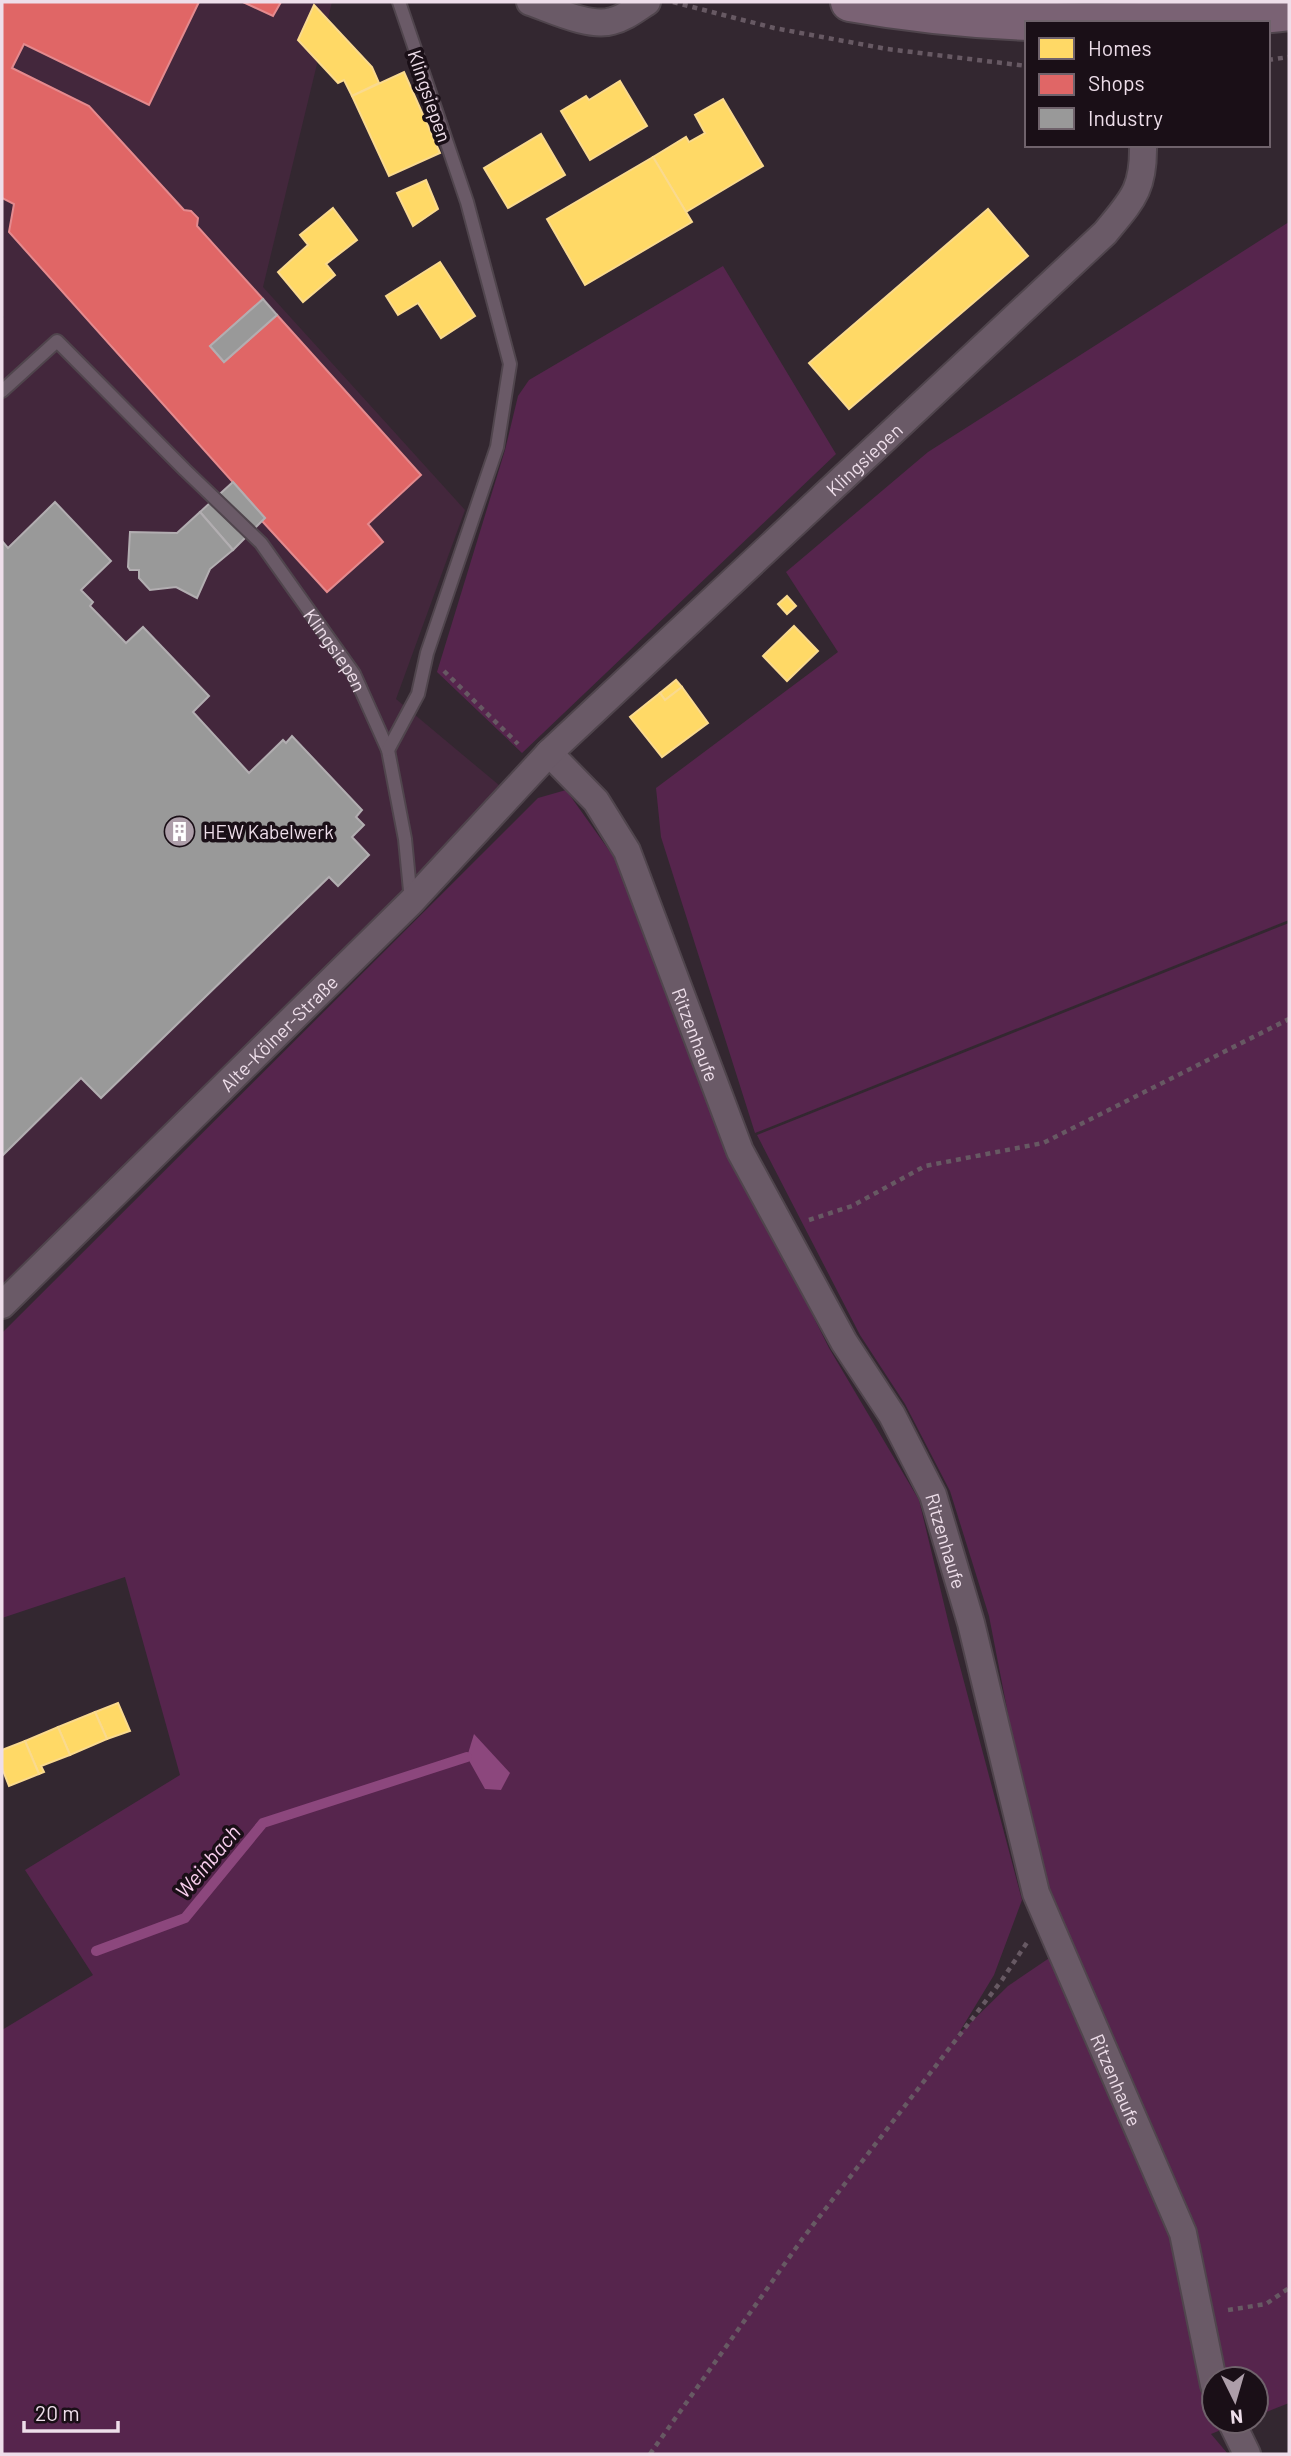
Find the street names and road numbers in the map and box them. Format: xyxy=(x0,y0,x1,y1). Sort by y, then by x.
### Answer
street label: Klingsiepen xyxy=(404,47,456,145)
street label: Klingsiepen xyxy=(821,418,907,500)
street label: Klingsiepen xyxy=(299,604,372,695)
street label: Alte-Kölner-Straße xyxy=(215,970,342,1096)
street label: Ritzenhaufe xyxy=(668,984,724,1085)
street label: Ritzenhaufe xyxy=(922,1490,972,1591)
street label: Ritzenhaufe xyxy=(1087,2030,1147,2129)

